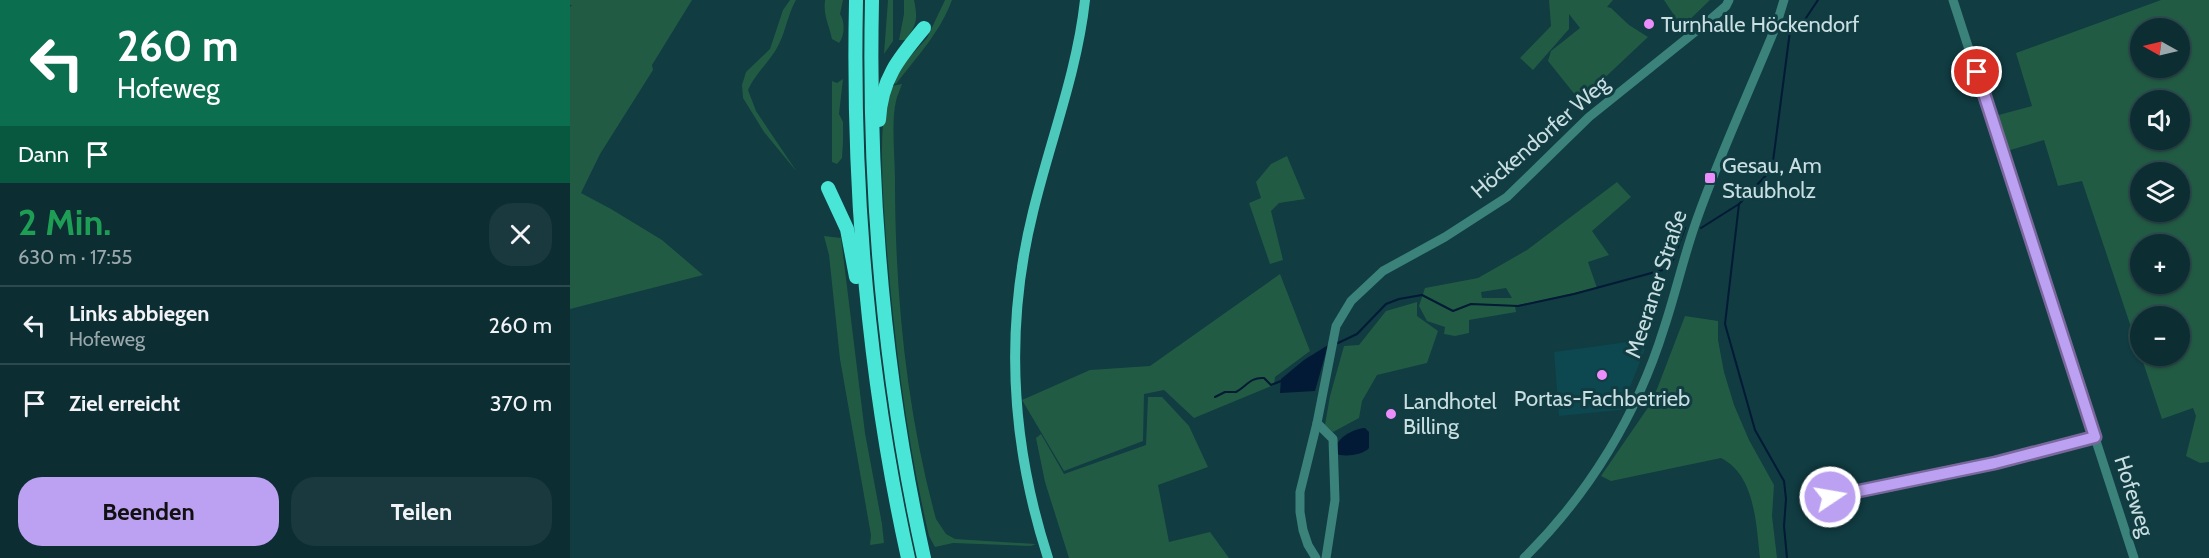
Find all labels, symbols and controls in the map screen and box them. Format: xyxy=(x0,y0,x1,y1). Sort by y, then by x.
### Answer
place label: Turnhalle Höckendorf xyxy=(1661,11,1859,38)
marker: Turnhalle Höckendorf xyxy=(1642,17,1656,31)
north arrow xyxy=(2130,18,2190,78)
map controls xyxy=(2130,18,2190,366)
text: 260 m xyxy=(117,20,238,72)
icon: left xyxy=(18,24,96,102)
pin xyxy=(1951,46,2002,97)
icon: arrive xyxy=(1960,55,1993,88)
street label: Höckendorfer Weg xyxy=(1466,69,1615,204)
text: Hofeweg xyxy=(117,72,220,105)
button: sound xyxy=(2130,90,2190,150)
icon: arrive xyxy=(81,138,114,171)
text: Dann xyxy=(18,141,69,168)
place label: Gesau, Am Staubholz xyxy=(1722,152,1822,204)
button: layers xyxy=(2130,162,2190,222)
marker: Gesau, Am Staubholz xyxy=(1703,171,1717,185)
text: 2 Min. xyxy=(18,200,111,244)
button: close xyxy=(489,203,552,266)
street label: Meeraner Straße xyxy=(1619,207,1693,361)
button: + xyxy=(2130,234,2190,294)
text: 630 m · 17:55 xyxy=(18,245,132,269)
text: Links abbiegen xyxy=(69,300,209,327)
button: − xyxy=(2130,306,2190,366)
icon: left xyxy=(18,309,51,342)
text: 260 m xyxy=(488,312,552,339)
text: Hofeweg xyxy=(69,327,145,351)
marker: Portas-Fachbetrieb xyxy=(1595,368,1609,382)
place label: Portas-Fachbetrieb xyxy=(1514,385,1690,412)
icon: arrive xyxy=(18,387,51,420)
place label: Landhotel Billing xyxy=(1403,388,1498,440)
text: Ziel erreicht xyxy=(69,390,180,417)
text: 370 m xyxy=(490,390,552,417)
marker: Landhotel Billing xyxy=(1384,407,1398,421)
street label: Hofeweg xyxy=(2108,452,2160,541)
position arrow xyxy=(1798,465,1862,529)
button: Beenden xyxy=(18,477,279,546)
button: Teilen xyxy=(291,477,552,546)

